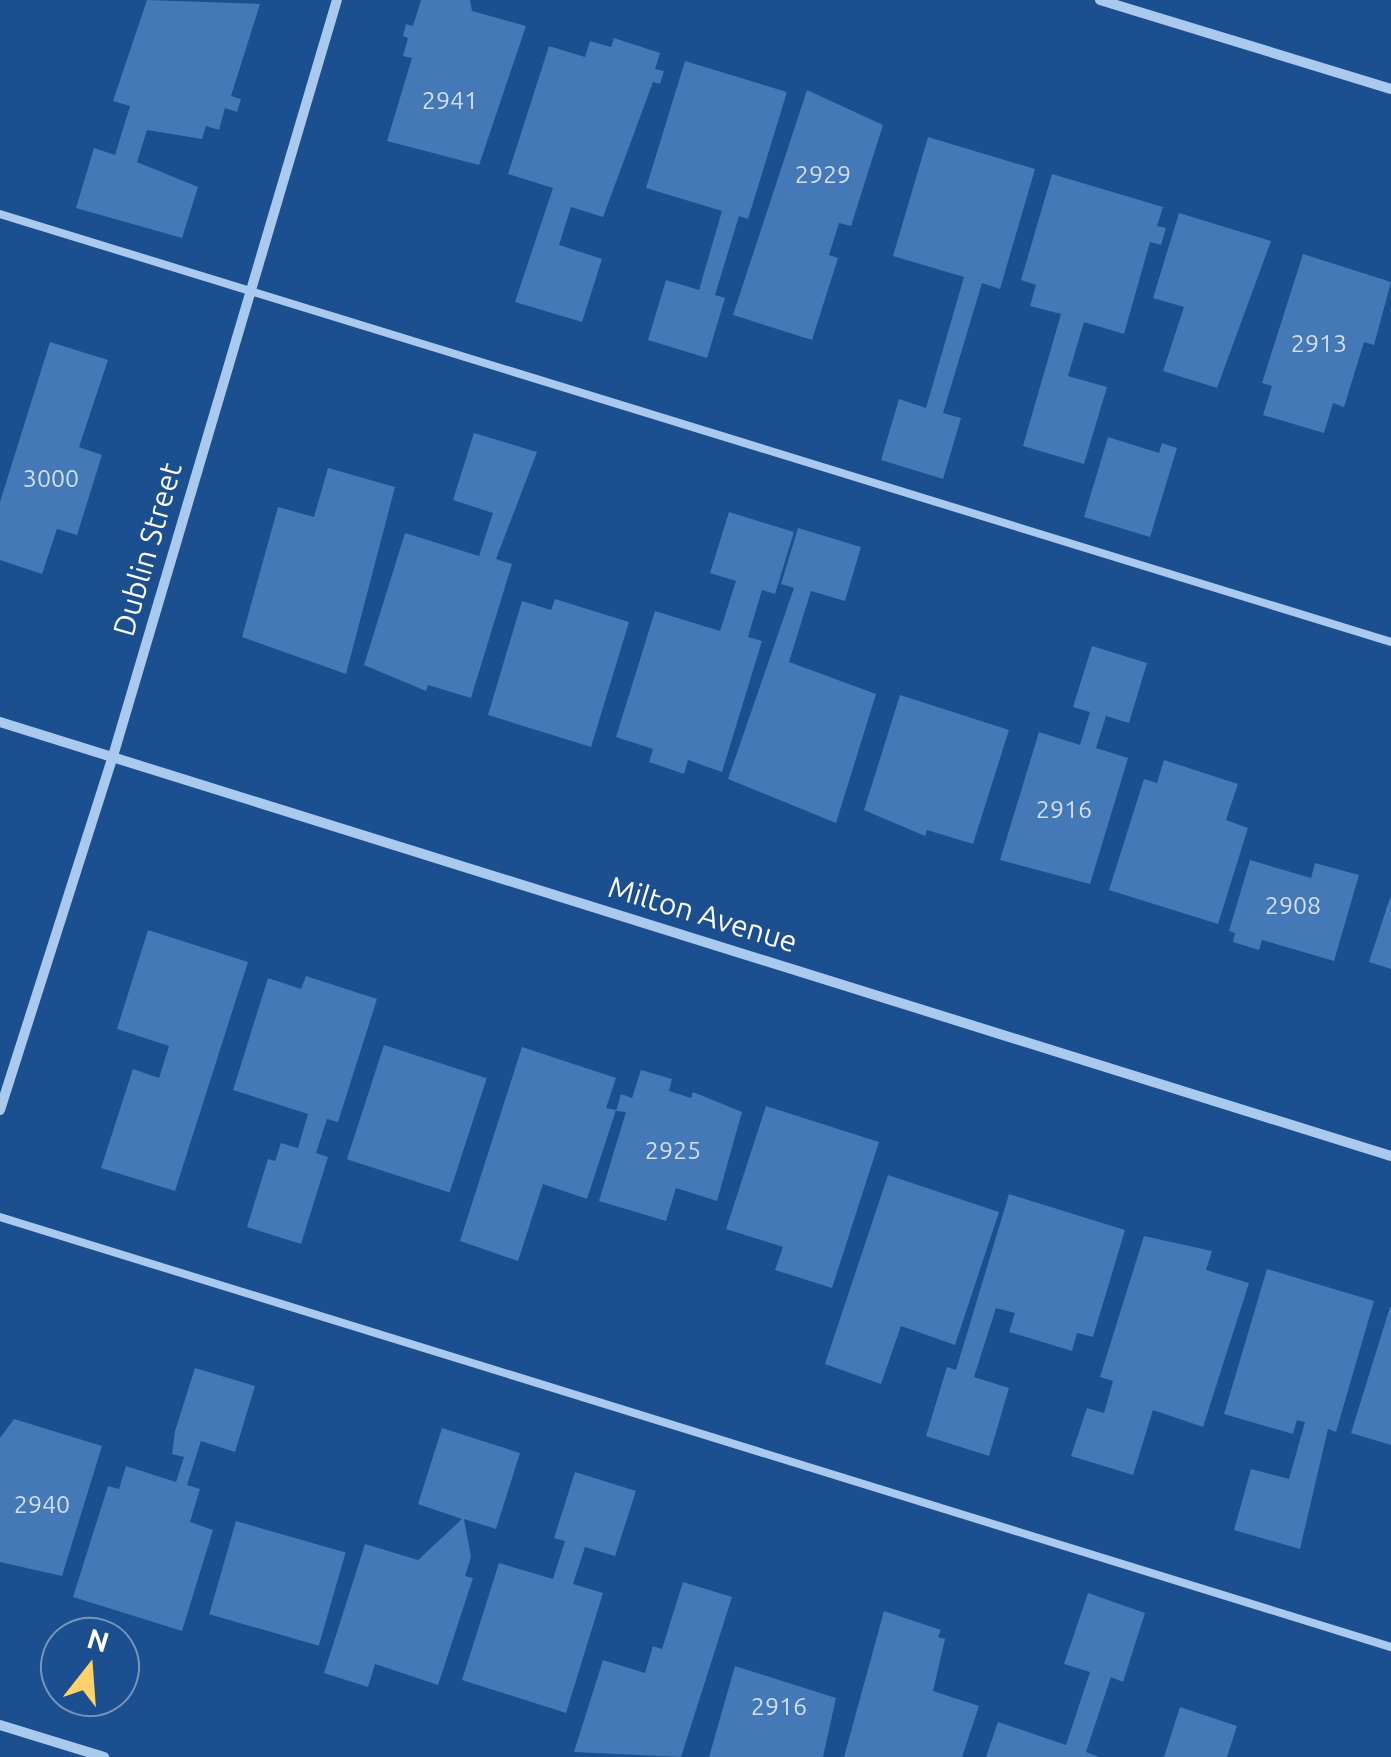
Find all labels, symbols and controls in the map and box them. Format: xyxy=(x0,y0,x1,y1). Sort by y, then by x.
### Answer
house number: 2941 xyxy=(422,85,478,115)
house number: 2929 xyxy=(795,159,851,189)
house number: 2913 xyxy=(1291,328,1347,358)
street label: Dublin Street xyxy=(105,458,189,640)
house number: 3000 xyxy=(23,463,79,493)
house number: 2916 xyxy=(1036,794,1092,824)
street label: Milton Avenue xyxy=(604,868,802,960)
house number: 2908 xyxy=(1265,890,1321,920)
house number: 2925 xyxy=(645,1135,701,1165)
house number: 2940 xyxy=(14,1489,70,1519)
north arrow xyxy=(40,1617,140,1717)
text: N xyxy=(84,1622,113,1658)
house number: 2916 xyxy=(751,1691,807,1721)

